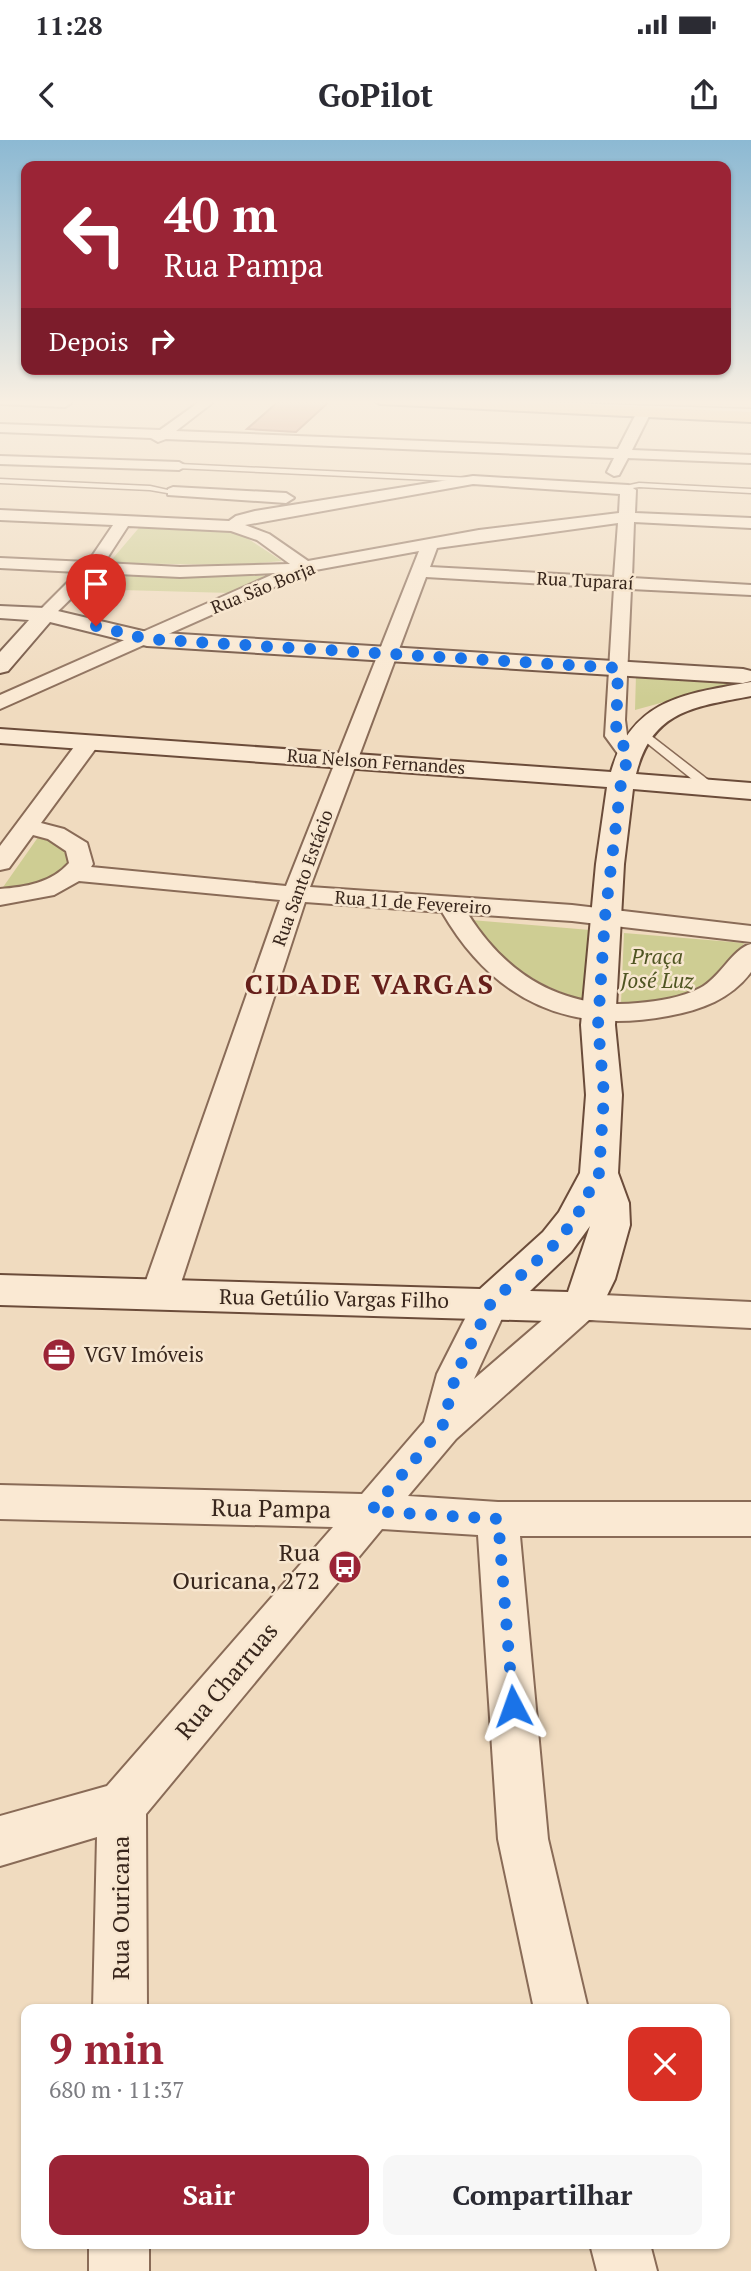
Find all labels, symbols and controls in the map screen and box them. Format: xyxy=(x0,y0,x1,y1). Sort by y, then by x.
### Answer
text: 11:28 xyxy=(35,8,103,42)
text: GoPilot xyxy=(318,74,433,116)
icon: back xyxy=(28,76,66,114)
icon: share xyxy=(685,76,723,114)
text: 40 m xyxy=(164,181,278,246)
icon: left xyxy=(49,189,140,280)
text: Rua Pampa xyxy=(164,244,324,286)
icon: right xyxy=(143,322,181,360)
text: Depois xyxy=(49,324,129,358)
pin xyxy=(66,554,126,626)
street label: Rua São Borja xyxy=(207,555,318,619)
icon: arrive xyxy=(77,565,115,603)
street label: Rua Tuparaí xyxy=(536,565,635,595)
street label: Rua Nelson Fernandes xyxy=(286,743,466,779)
street label: Rua Santo Estácio xyxy=(266,806,338,949)
street label: Rua 11 de Fevereiro xyxy=(334,885,492,919)
park label: Praça José Luz xyxy=(620,942,694,994)
district label: CIDADE VARGAS xyxy=(245,965,495,1002)
street label: Rua Getúlio Vargas Filho xyxy=(219,1282,449,1314)
office icon: VGV Imóveis xyxy=(40,1336,78,1374)
place label: VGV Imóveis xyxy=(84,1340,204,1368)
street label: Rua Pampa xyxy=(211,1491,331,1525)
place label: Rua Ouricana, 272 xyxy=(172,1536,320,1596)
bus stop icon: Rua Ouricana, 272 xyxy=(326,1548,364,1586)
street label: Rua Charruas xyxy=(168,1615,285,1746)
position arrow xyxy=(476,1669,550,1743)
street label: Rua Ouricana xyxy=(104,1836,136,1980)
text: 9 min xyxy=(49,2020,164,2076)
button: close xyxy=(628,2027,702,2101)
text: 680 m · 11:37 xyxy=(49,2074,184,2105)
button: Sair xyxy=(49,2155,369,2235)
button: Compartilhar xyxy=(383,2155,702,2235)

